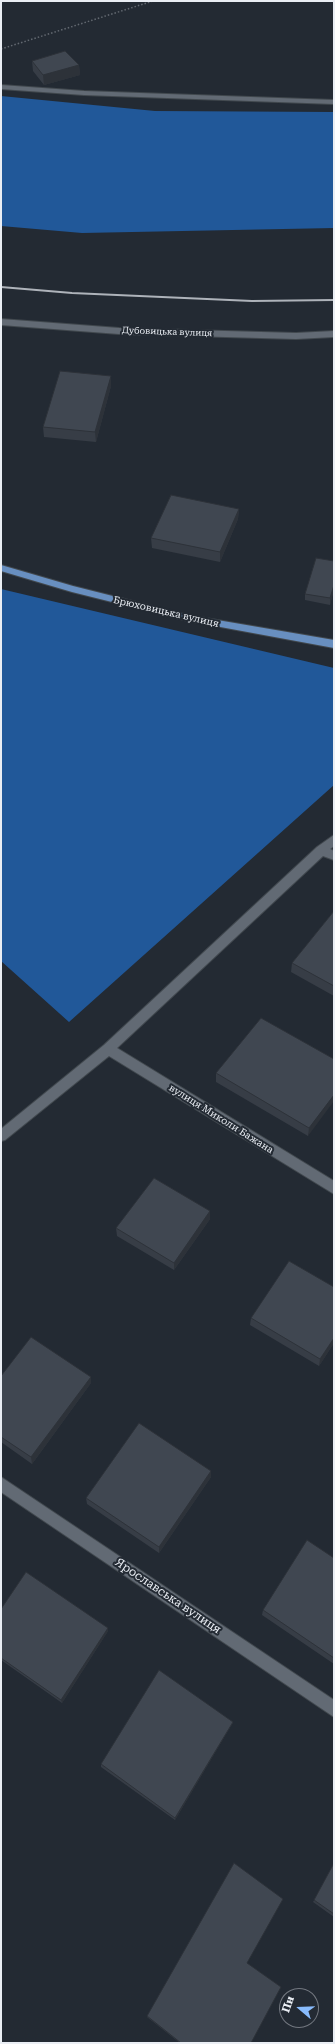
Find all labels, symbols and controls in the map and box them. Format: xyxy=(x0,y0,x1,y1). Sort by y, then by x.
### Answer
street label: Дубовицька вулиця xyxy=(122,325,212,339)
street label: Брюховицька вулиця xyxy=(112,594,220,630)
street label: вулиця Миколи Бажана xyxy=(167,1082,275,1156)
street label: Ярославська вулиця xyxy=(112,1555,224,1637)
north arrow xyxy=(279,1988,319,2028)
text: Пн xyxy=(279,1994,297,2014)

